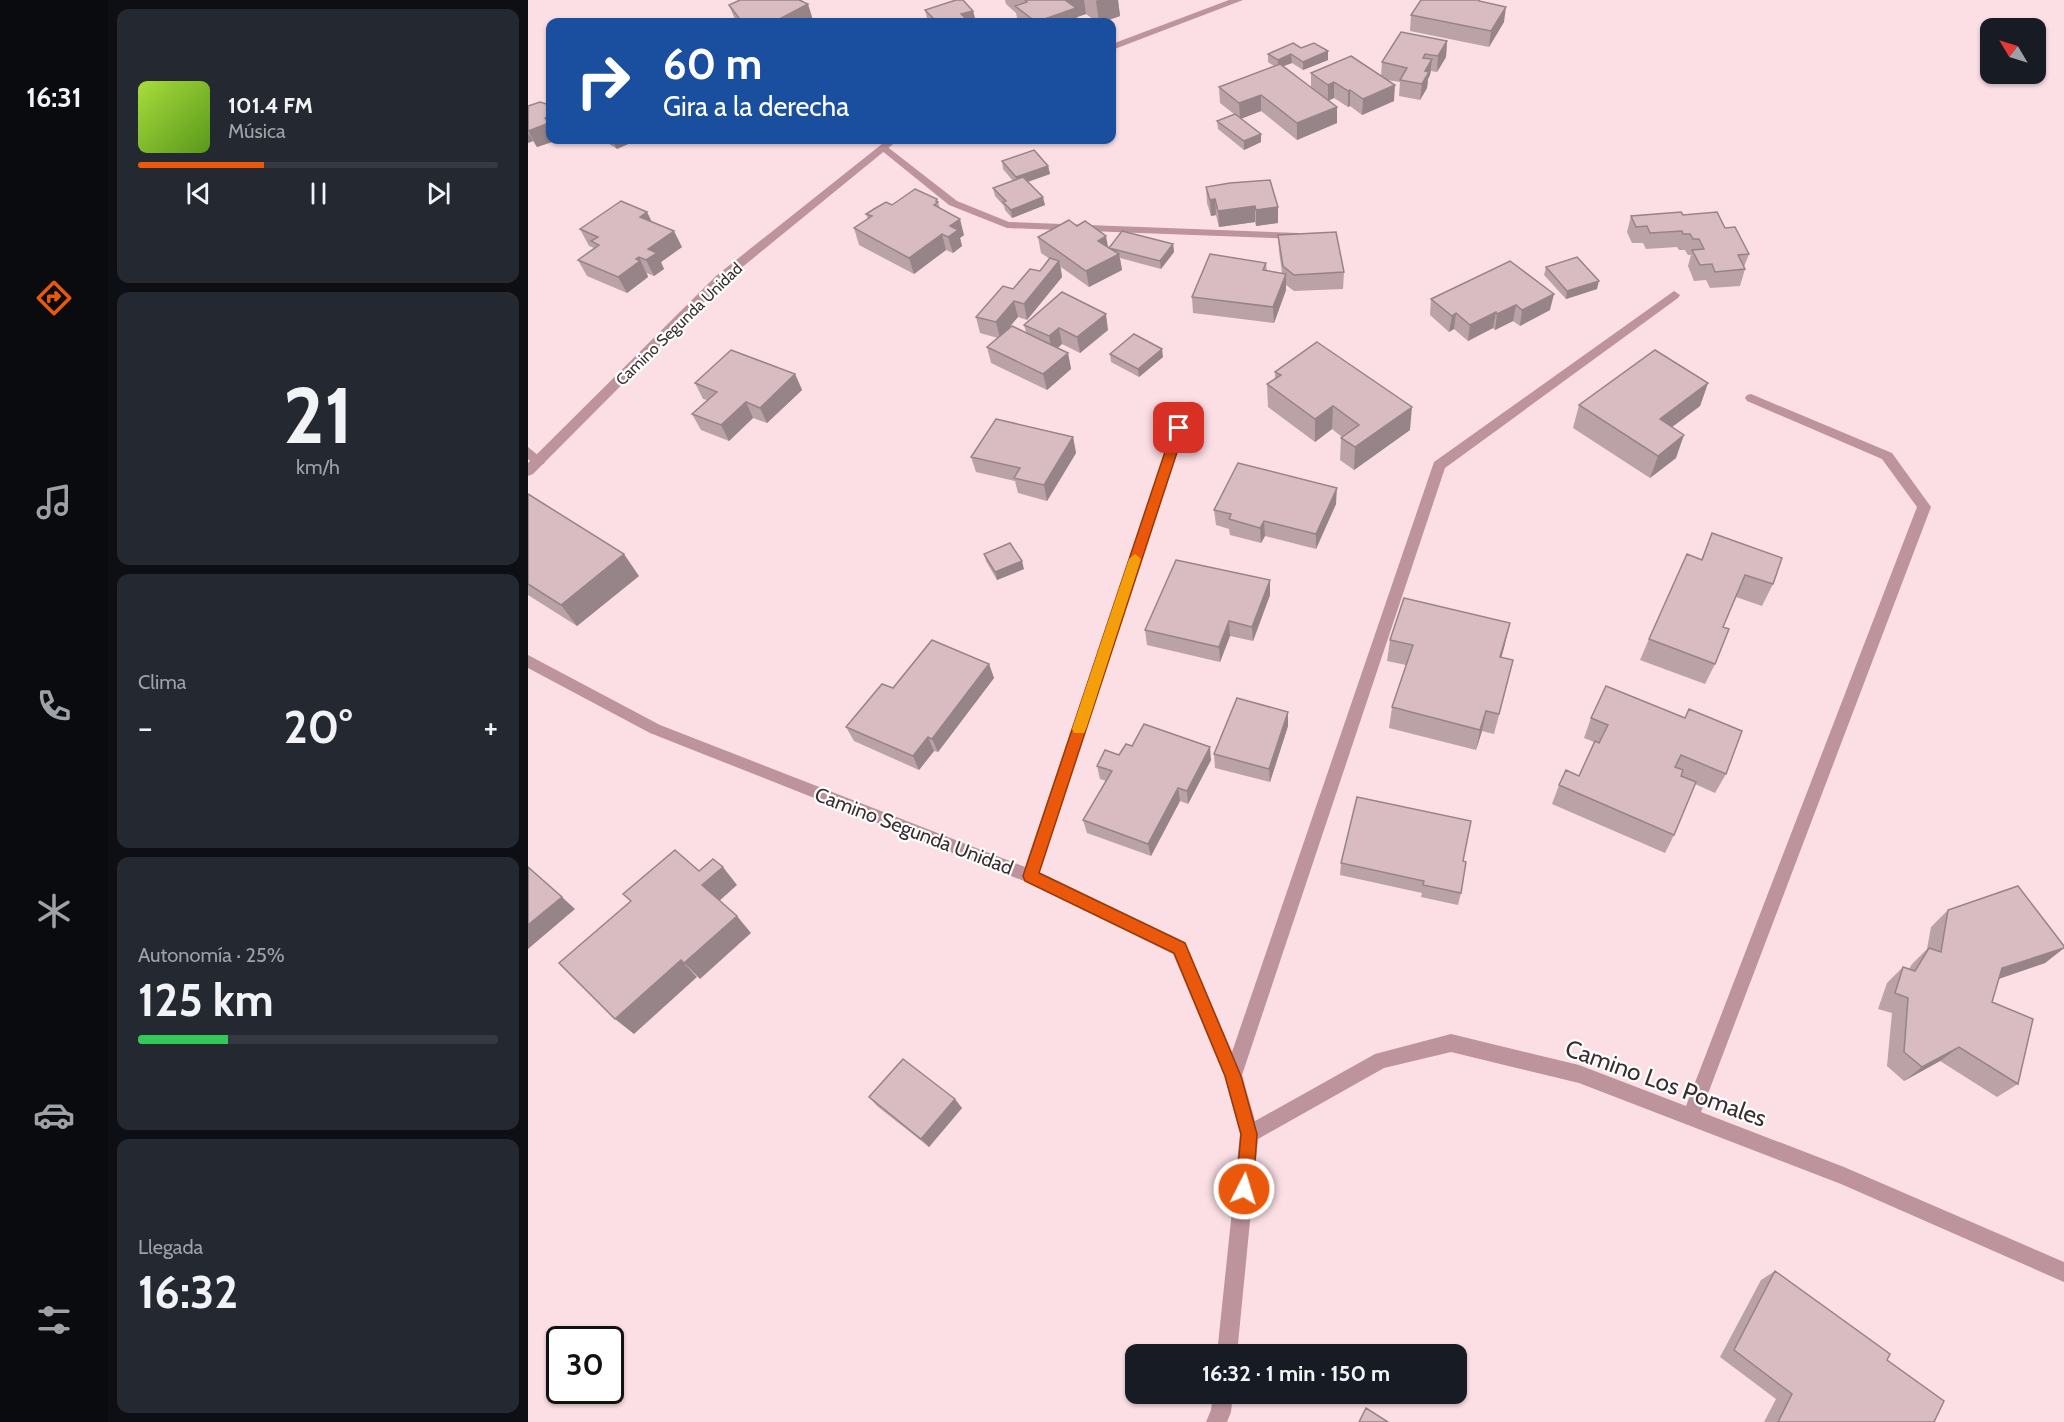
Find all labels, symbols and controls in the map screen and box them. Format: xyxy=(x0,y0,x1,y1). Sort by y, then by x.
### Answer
north arrow xyxy=(1980,18,2046,84)
map controls xyxy=(1980,18,2046,84)
text: 60 m xyxy=(663,38,762,90)
icon: right xyxy=(564,42,642,120)
text: 16:31 xyxy=(26,81,82,114)
text: Gira a la derecha xyxy=(663,90,849,123)
text: 101.4 FM xyxy=(228,92,313,119)
text: Música xyxy=(228,119,286,143)
icon: previous xyxy=(182,177,215,210)
icon: pause xyxy=(302,177,335,210)
icon: next xyxy=(422,177,455,210)
street label: Camino Segunda Unidad xyxy=(612,259,746,389)
icon: directions xyxy=(33,277,75,319)
text: 21 xyxy=(283,368,353,463)
pin xyxy=(1153,402,1204,453)
icon: arrive xyxy=(1162,411,1195,444)
text: km/h xyxy=(296,455,340,479)
icon: music xyxy=(33,481,75,523)
text: Clima xyxy=(138,670,186,694)
icon: phone xyxy=(33,685,75,727)
text: 20° xyxy=(284,700,352,754)
text: − xyxy=(138,707,153,747)
text: + xyxy=(483,707,498,747)
street label: Camino Segunda Unidad xyxy=(811,782,1017,880)
icon: climate xyxy=(33,890,75,932)
text: Autonomía · 25% xyxy=(138,943,285,967)
text: 125 km xyxy=(138,973,274,1027)
street label: Camino Los Pomales xyxy=(1562,1033,1770,1133)
icon: car xyxy=(33,1094,75,1136)
position arrow xyxy=(1212,1157,1276,1221)
text: Llegada xyxy=(138,1235,203,1259)
text: 16:32 xyxy=(138,1265,238,1319)
icon: filters xyxy=(33,1299,75,1341)
speed limit sign: 30 xyxy=(546,1326,624,1404)
text: 16:32 · 1 min · 150 m xyxy=(1202,1360,1390,1387)

